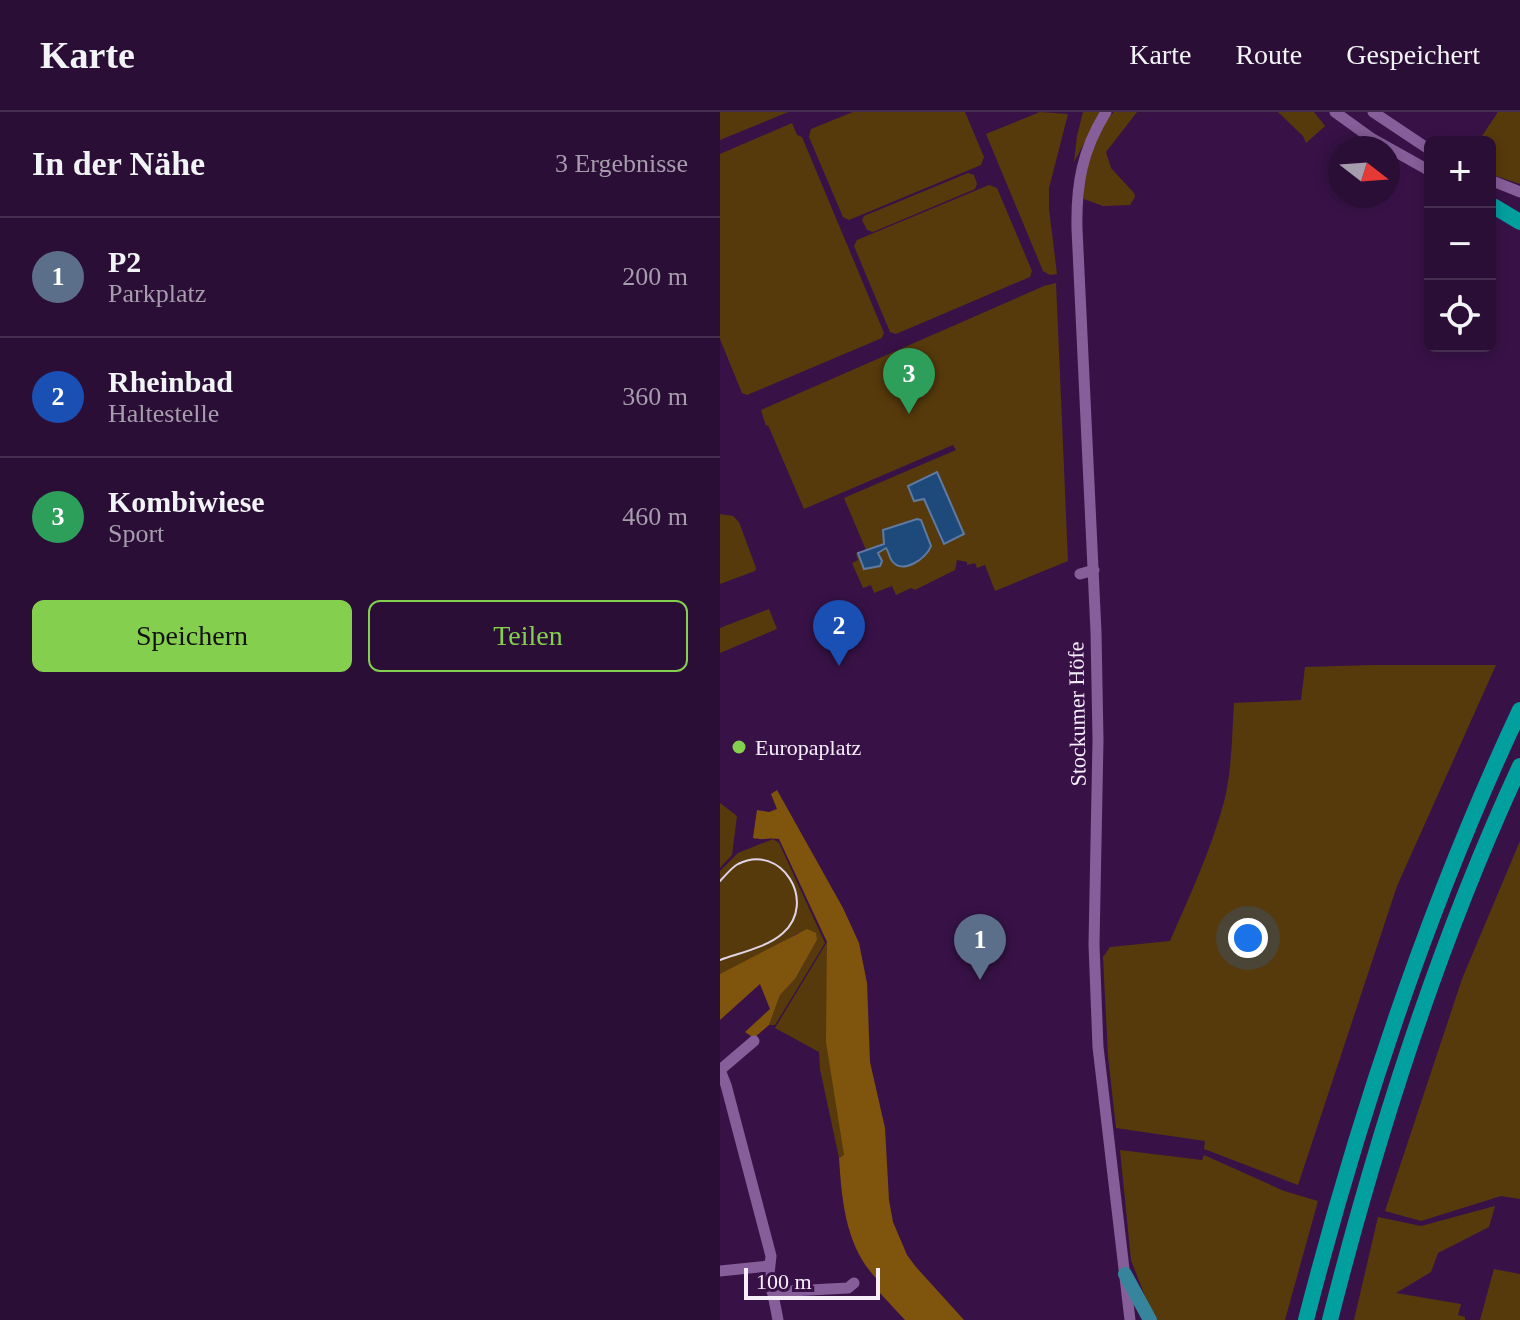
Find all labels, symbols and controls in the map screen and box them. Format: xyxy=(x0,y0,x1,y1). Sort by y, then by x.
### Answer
text: Karte xyxy=(40,34,135,76)
text: Karte xyxy=(1129,39,1191,70)
text: Route xyxy=(1235,39,1302,70)
text: Gespeichert xyxy=(1346,39,1480,70)
north arrow xyxy=(1328,136,1400,208)
map controls xyxy=(1424,136,1496,352)
button: + xyxy=(1424,136,1496,208)
text: In der Nähe xyxy=(32,145,205,182)
text: 3 Ergebnisse xyxy=(555,149,688,178)
button: − xyxy=(1424,208,1496,280)
text: P2 xyxy=(108,245,141,278)
text: 1 xyxy=(52,262,65,291)
text: 200 m xyxy=(622,262,688,291)
text: Parkplatz xyxy=(108,279,206,308)
button: locate xyxy=(1424,280,1496,352)
pin: 3 xyxy=(883,348,935,414)
text: Rheinbad xyxy=(108,365,233,398)
text: 2 xyxy=(52,382,65,411)
text: 360 m xyxy=(622,382,688,411)
text: Haltestelle xyxy=(108,399,219,428)
text: Kombiwiese xyxy=(108,485,265,518)
text: 3 xyxy=(52,502,65,531)
text: 460 m xyxy=(622,502,688,531)
text: Sport xyxy=(108,519,164,548)
button: Speichern xyxy=(32,600,352,672)
button: Teilen xyxy=(368,600,688,672)
pin: 2 xyxy=(813,600,865,666)
street label: Stockumer Höfe xyxy=(1063,641,1091,787)
place label: Europaplatz xyxy=(755,735,862,760)
marker: Europaplatz xyxy=(730,738,748,756)
pin: 1 xyxy=(954,914,1006,980)
your location xyxy=(1228,918,1268,958)
scale bar xyxy=(744,1264,880,1300)
text: 100 m xyxy=(756,1269,812,1294)

